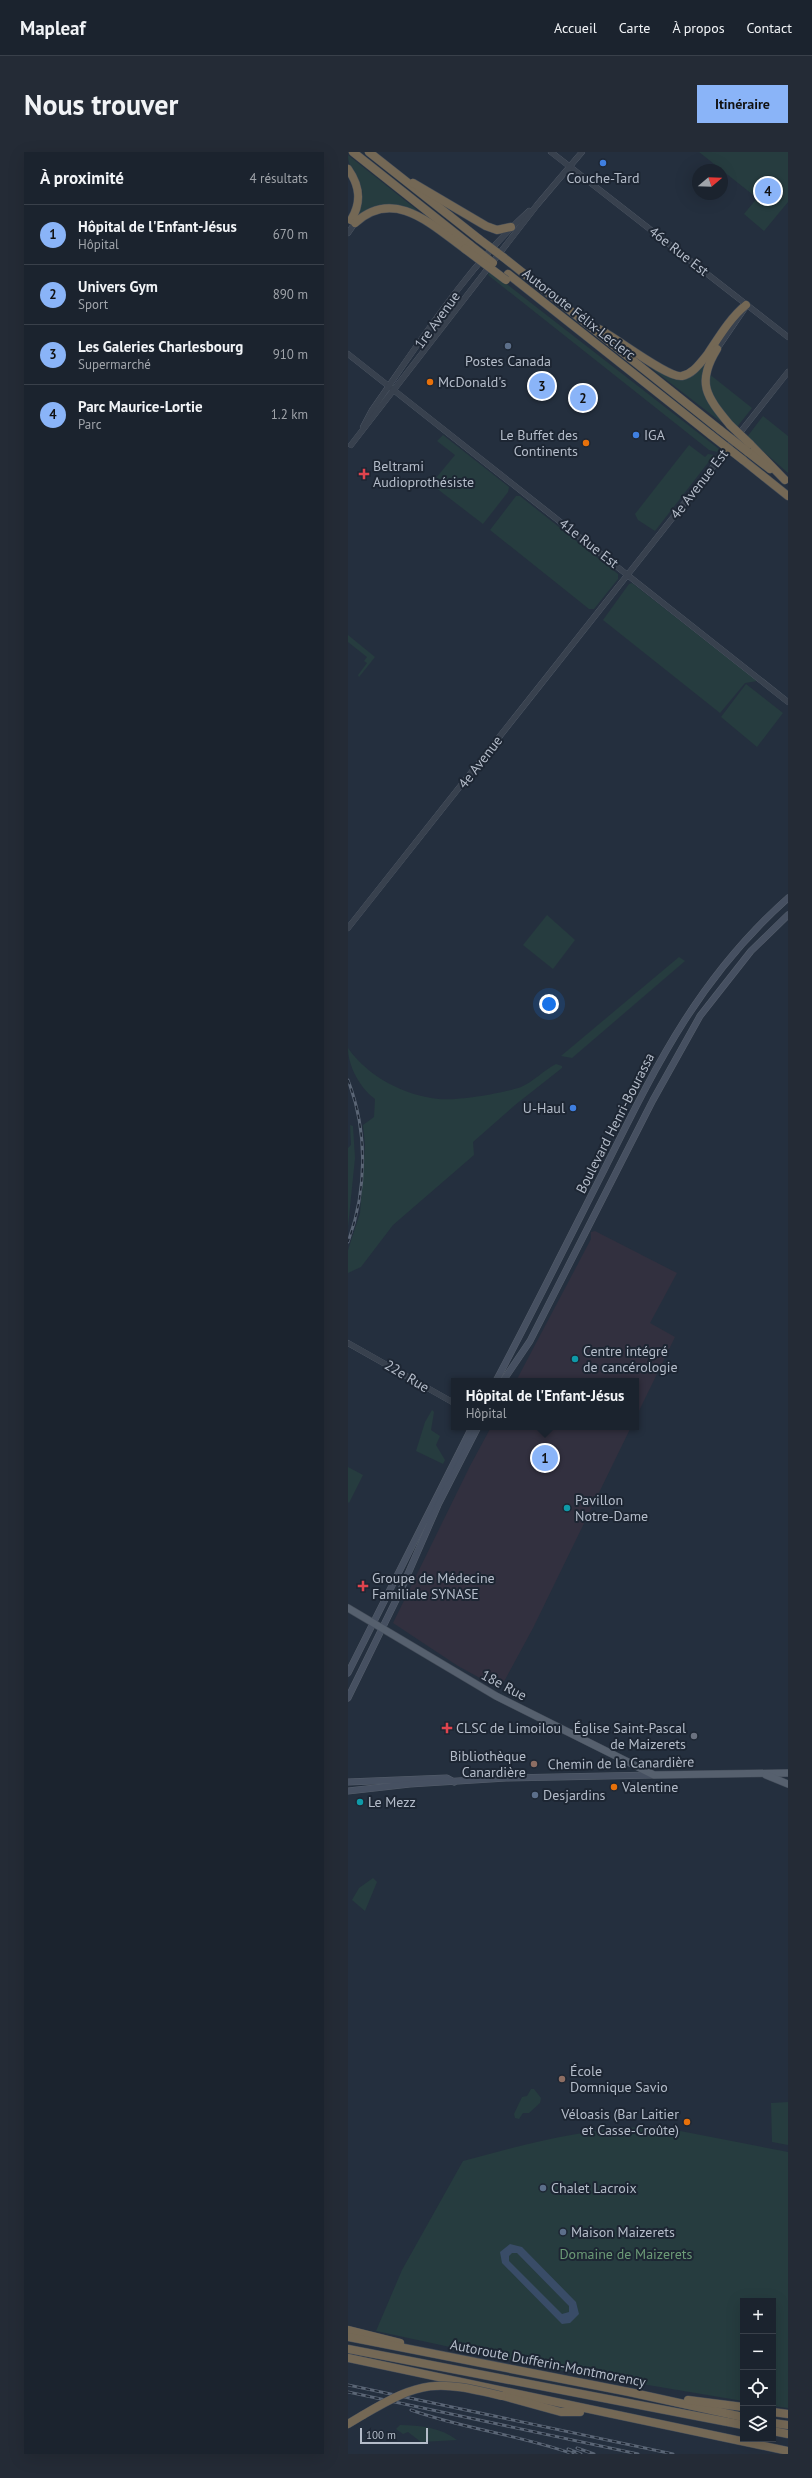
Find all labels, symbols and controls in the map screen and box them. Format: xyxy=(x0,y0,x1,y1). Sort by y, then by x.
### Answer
text: Mapleaf xyxy=(20,16,86,40)
text: Accueil xyxy=(554,19,597,37)
text: Carte xyxy=(619,19,650,37)
text: À propos xyxy=(672,19,725,37)
text: Contact xyxy=(747,19,792,37)
button: Itinéraire xyxy=(697,85,788,123)
text: Nous trouver xyxy=(24,86,178,123)
marker: Couche-Tard xyxy=(598,158,608,168)
north arrow xyxy=(692,164,728,200)
text: À proximité xyxy=(40,167,124,189)
place label: Couche-Tard xyxy=(566,169,640,187)
text: 4 résultats xyxy=(249,170,308,187)
pin: 4 xyxy=(755,176,781,206)
text: Hôpital de l'Enfant-Jésus xyxy=(78,217,237,236)
street label: 46e Rue Est xyxy=(646,222,713,280)
text: 1 xyxy=(49,226,57,243)
text: 670 m xyxy=(273,226,308,243)
text: Hôpital xyxy=(78,236,119,253)
street label: Autoroute Félix-Leclerc xyxy=(519,264,639,364)
text: Univers Gym xyxy=(78,277,158,296)
text: 2 xyxy=(49,286,57,303)
text: 890 m xyxy=(273,286,308,303)
street label: 1re Avenue xyxy=(410,288,464,352)
text: Sport xyxy=(78,296,108,313)
text: Les Galeries Charlesbourg xyxy=(78,337,243,356)
marker: Postes Canada xyxy=(503,341,513,351)
text: 3 xyxy=(49,346,57,363)
text: 910 m xyxy=(273,346,308,363)
place label: Postes Canada xyxy=(465,352,551,370)
text: Supermarché xyxy=(78,356,151,373)
pin: 3 xyxy=(529,371,555,401)
place label: McDonald's xyxy=(438,373,506,391)
marker: McDonald's xyxy=(425,377,435,387)
pin: 2 xyxy=(570,383,596,413)
text: Parc Maurice-Lortie xyxy=(78,397,203,416)
text: 4 xyxy=(49,406,57,423)
text: 1.2 km xyxy=(271,406,308,423)
text: Parc xyxy=(78,416,102,433)
place label: Le Buffet des Continents xyxy=(500,426,578,460)
place label: IGA xyxy=(644,426,666,444)
marker: IGA xyxy=(631,430,641,440)
marker: Le Buffet des Continents xyxy=(581,438,591,448)
street label: 4e Avenue Est xyxy=(666,445,732,522)
place label: Beltrami Audioprothésiste xyxy=(373,457,474,491)
marker: Beltrami Audioprothésiste xyxy=(358,468,370,480)
street label: 41e Rue Est xyxy=(556,514,623,572)
street label: 4e Avenue xyxy=(454,732,506,792)
your location xyxy=(539,994,559,1014)
street label: Boulevard Henri-Bourassa xyxy=(572,1050,658,1196)
place label: U-Haul xyxy=(523,1099,565,1117)
marker: U-Haul xyxy=(568,1103,578,1113)
place label: Centre intégré de cancérologie xyxy=(583,1342,678,1376)
marker: Centre intégré de cancérologie xyxy=(570,1354,580,1364)
street label: 22e Rue xyxy=(381,1356,433,1396)
popup xyxy=(451,1378,639,1430)
text: Hôpital de l'Enfant-Jésus xyxy=(466,1386,624,1405)
text: Hôpital xyxy=(466,1405,507,1422)
pin: 1 xyxy=(532,1443,558,1473)
place label: Pavillon Notre-Dame xyxy=(575,1491,648,1525)
marker: Pavillon Notre-Dame xyxy=(562,1503,572,1513)
place label: Groupe de Médecine Familiale SYNASE xyxy=(372,1569,495,1603)
marker: Groupe de Médecine Familiale SYNASE xyxy=(357,1580,369,1592)
street label: 18e Rue xyxy=(478,1666,530,1704)
place label: CLSC de Limoilou xyxy=(456,1719,561,1737)
place label: Église Saint-Pascal de Maizerets xyxy=(574,1719,686,1753)
marker: CLSC de Limoilou xyxy=(441,1722,453,1734)
marker: Église Saint-Pascal de Maizerets xyxy=(689,1731,699,1741)
place label: Bibliothèque Canardière xyxy=(450,1747,526,1781)
street label: Chemin de la Canardière xyxy=(547,1753,695,1773)
marker: Bibliothèque Canardière xyxy=(529,1759,539,1769)
place label: Valentine xyxy=(621,1778,678,1796)
marker: Valentine xyxy=(609,1782,619,1792)
place label: Desjardins xyxy=(543,1786,606,1804)
marker: Desjardins xyxy=(530,1790,540,1800)
place label: Le Mezz xyxy=(368,1793,416,1811)
marker: Le Mezz xyxy=(355,1797,365,1807)
place label: École Domnique Savio xyxy=(570,2062,668,2096)
marker: École Domnique Savio xyxy=(557,2074,567,2084)
place label: Véloasis (Bar Laitier et Casse-Croûte) xyxy=(560,2105,679,2139)
marker: Véloasis (Bar Laitier et Casse-Croûte) xyxy=(682,2117,692,2127)
place label: Chalet Lacroix xyxy=(551,2179,637,2197)
marker: Chalet Lacroix xyxy=(538,2183,548,2193)
place label: Maison Maizerets xyxy=(571,2223,675,2241)
marker: Maison Maizerets xyxy=(558,2227,568,2237)
park label: Domaine de Maizerets xyxy=(559,2245,693,2263)
map controls xyxy=(740,2298,776,2442)
button: + xyxy=(740,2298,776,2334)
button: − xyxy=(740,2334,776,2370)
street label: Autoroute Dufferin-Montmorency xyxy=(449,2335,648,2391)
button: locate xyxy=(740,2370,776,2406)
button: layers xyxy=(740,2406,776,2442)
scale bar xyxy=(360,2426,428,2445)
text: 100 m xyxy=(366,2428,396,2442)

